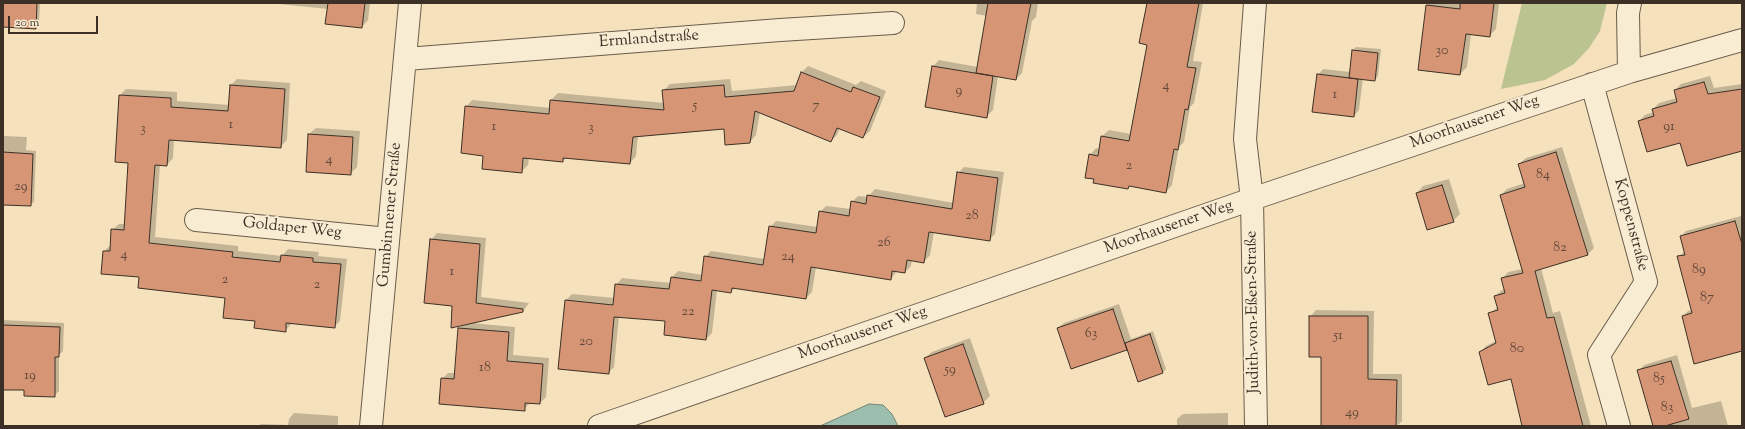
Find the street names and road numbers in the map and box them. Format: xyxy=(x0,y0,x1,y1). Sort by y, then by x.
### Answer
street label: Ermlandstraße xyxy=(598,27,700,53)
street label: Moorhausener Weg xyxy=(1408,92,1542,154)
street label: Gumbinnener Straße xyxy=(375,142,407,288)
street label: Koppenstraße xyxy=(1608,177,1652,273)
street label: Moorhausener Weg xyxy=(1102,197,1236,259)
street label: Goldaper Weg xyxy=(242,214,342,244)
street label: Judith-von-Eßen-Straße xyxy=(1243,230,1265,394)
street label: Moorhausener Weg xyxy=(796,303,930,365)

